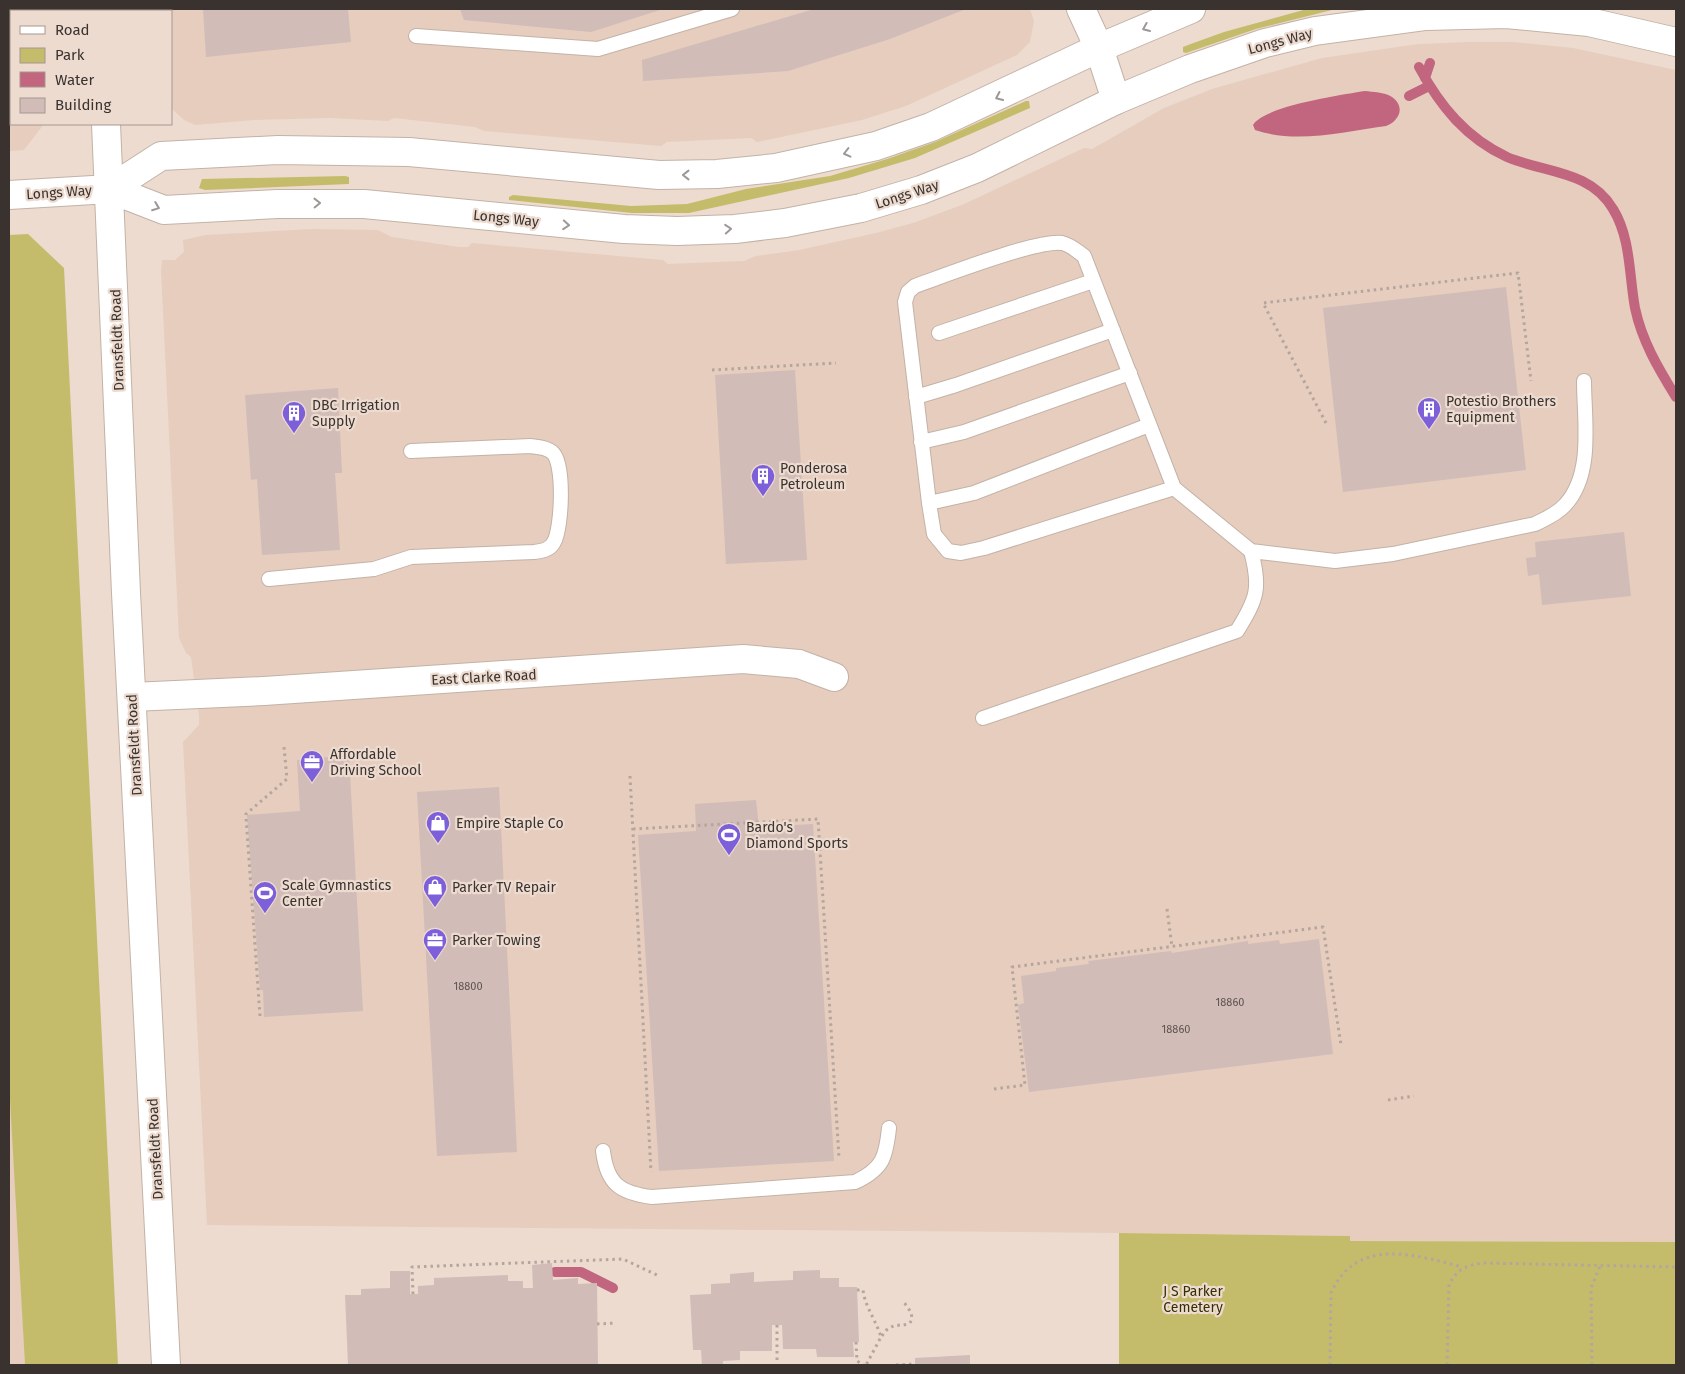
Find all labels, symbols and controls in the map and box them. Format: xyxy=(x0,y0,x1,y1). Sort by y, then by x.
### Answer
legend xyxy=(10,10,172,125)
text: Road xyxy=(55,21,90,39)
one-way arrow xyxy=(1142,21,1151,32)
street label: Longs Way xyxy=(1246,25,1314,58)
text: Park xyxy=(55,46,85,64)
text: Water xyxy=(55,71,94,89)
one-way arrow xyxy=(995,90,1004,101)
text: Building xyxy=(55,96,111,114)
one-way arrow xyxy=(843,147,852,158)
one-way arrow xyxy=(682,170,690,180)
street label: Longs Way xyxy=(873,176,941,213)
street label: Longs Way xyxy=(26,182,93,203)
one-way arrow xyxy=(314,198,322,209)
one-way arrow xyxy=(151,201,159,211)
street label: Longs Way xyxy=(472,207,540,230)
one-way arrow xyxy=(562,219,570,230)
one-way arrow xyxy=(725,224,733,235)
street label: Dransfeldt Road xyxy=(107,289,128,391)
place label: Potestio Brothers Equipment xyxy=(1446,393,1557,426)
building icon: Potestio Brothers Equipment xyxy=(1416,396,1442,430)
place label: DBC Irrigation Supply xyxy=(312,397,400,430)
building icon: DBC Irrigation Supply xyxy=(281,400,307,434)
place label: Ponderosa Petroleum xyxy=(780,460,847,493)
building icon: Ponderosa Petroleum xyxy=(750,463,776,497)
street label: East Clarke Road xyxy=(431,666,537,689)
street label: Dransfeldt Road xyxy=(123,694,146,796)
place label: Affordable Driving School xyxy=(330,746,421,779)
office icon: Affordable Driving School xyxy=(299,749,325,783)
shop icon: Empire Staple Co xyxy=(425,810,451,844)
place label: Empire Staple Co xyxy=(456,815,564,832)
place label: Bardo's Diamond Sports xyxy=(746,819,849,852)
sports icon: Bardo's Diamond Sports xyxy=(716,822,742,856)
shop icon: Parker TV Repair xyxy=(422,874,448,908)
place label: Scale Gymnastics Center xyxy=(282,877,392,910)
place label: Parker TV Repair xyxy=(452,879,557,896)
sports icon: Scale Gymnastics Center xyxy=(252,880,278,914)
office icon: Parker Towing xyxy=(422,927,448,961)
place label: Parker Towing xyxy=(452,932,541,949)
house number: 18800 xyxy=(453,980,483,993)
house number: 18860 xyxy=(1216,996,1244,1009)
house number: 18860 xyxy=(1162,1023,1190,1036)
street label: Dransfeldt Road xyxy=(144,1098,167,1200)
park label: J S Parker Cemetery xyxy=(1163,1283,1223,1316)

